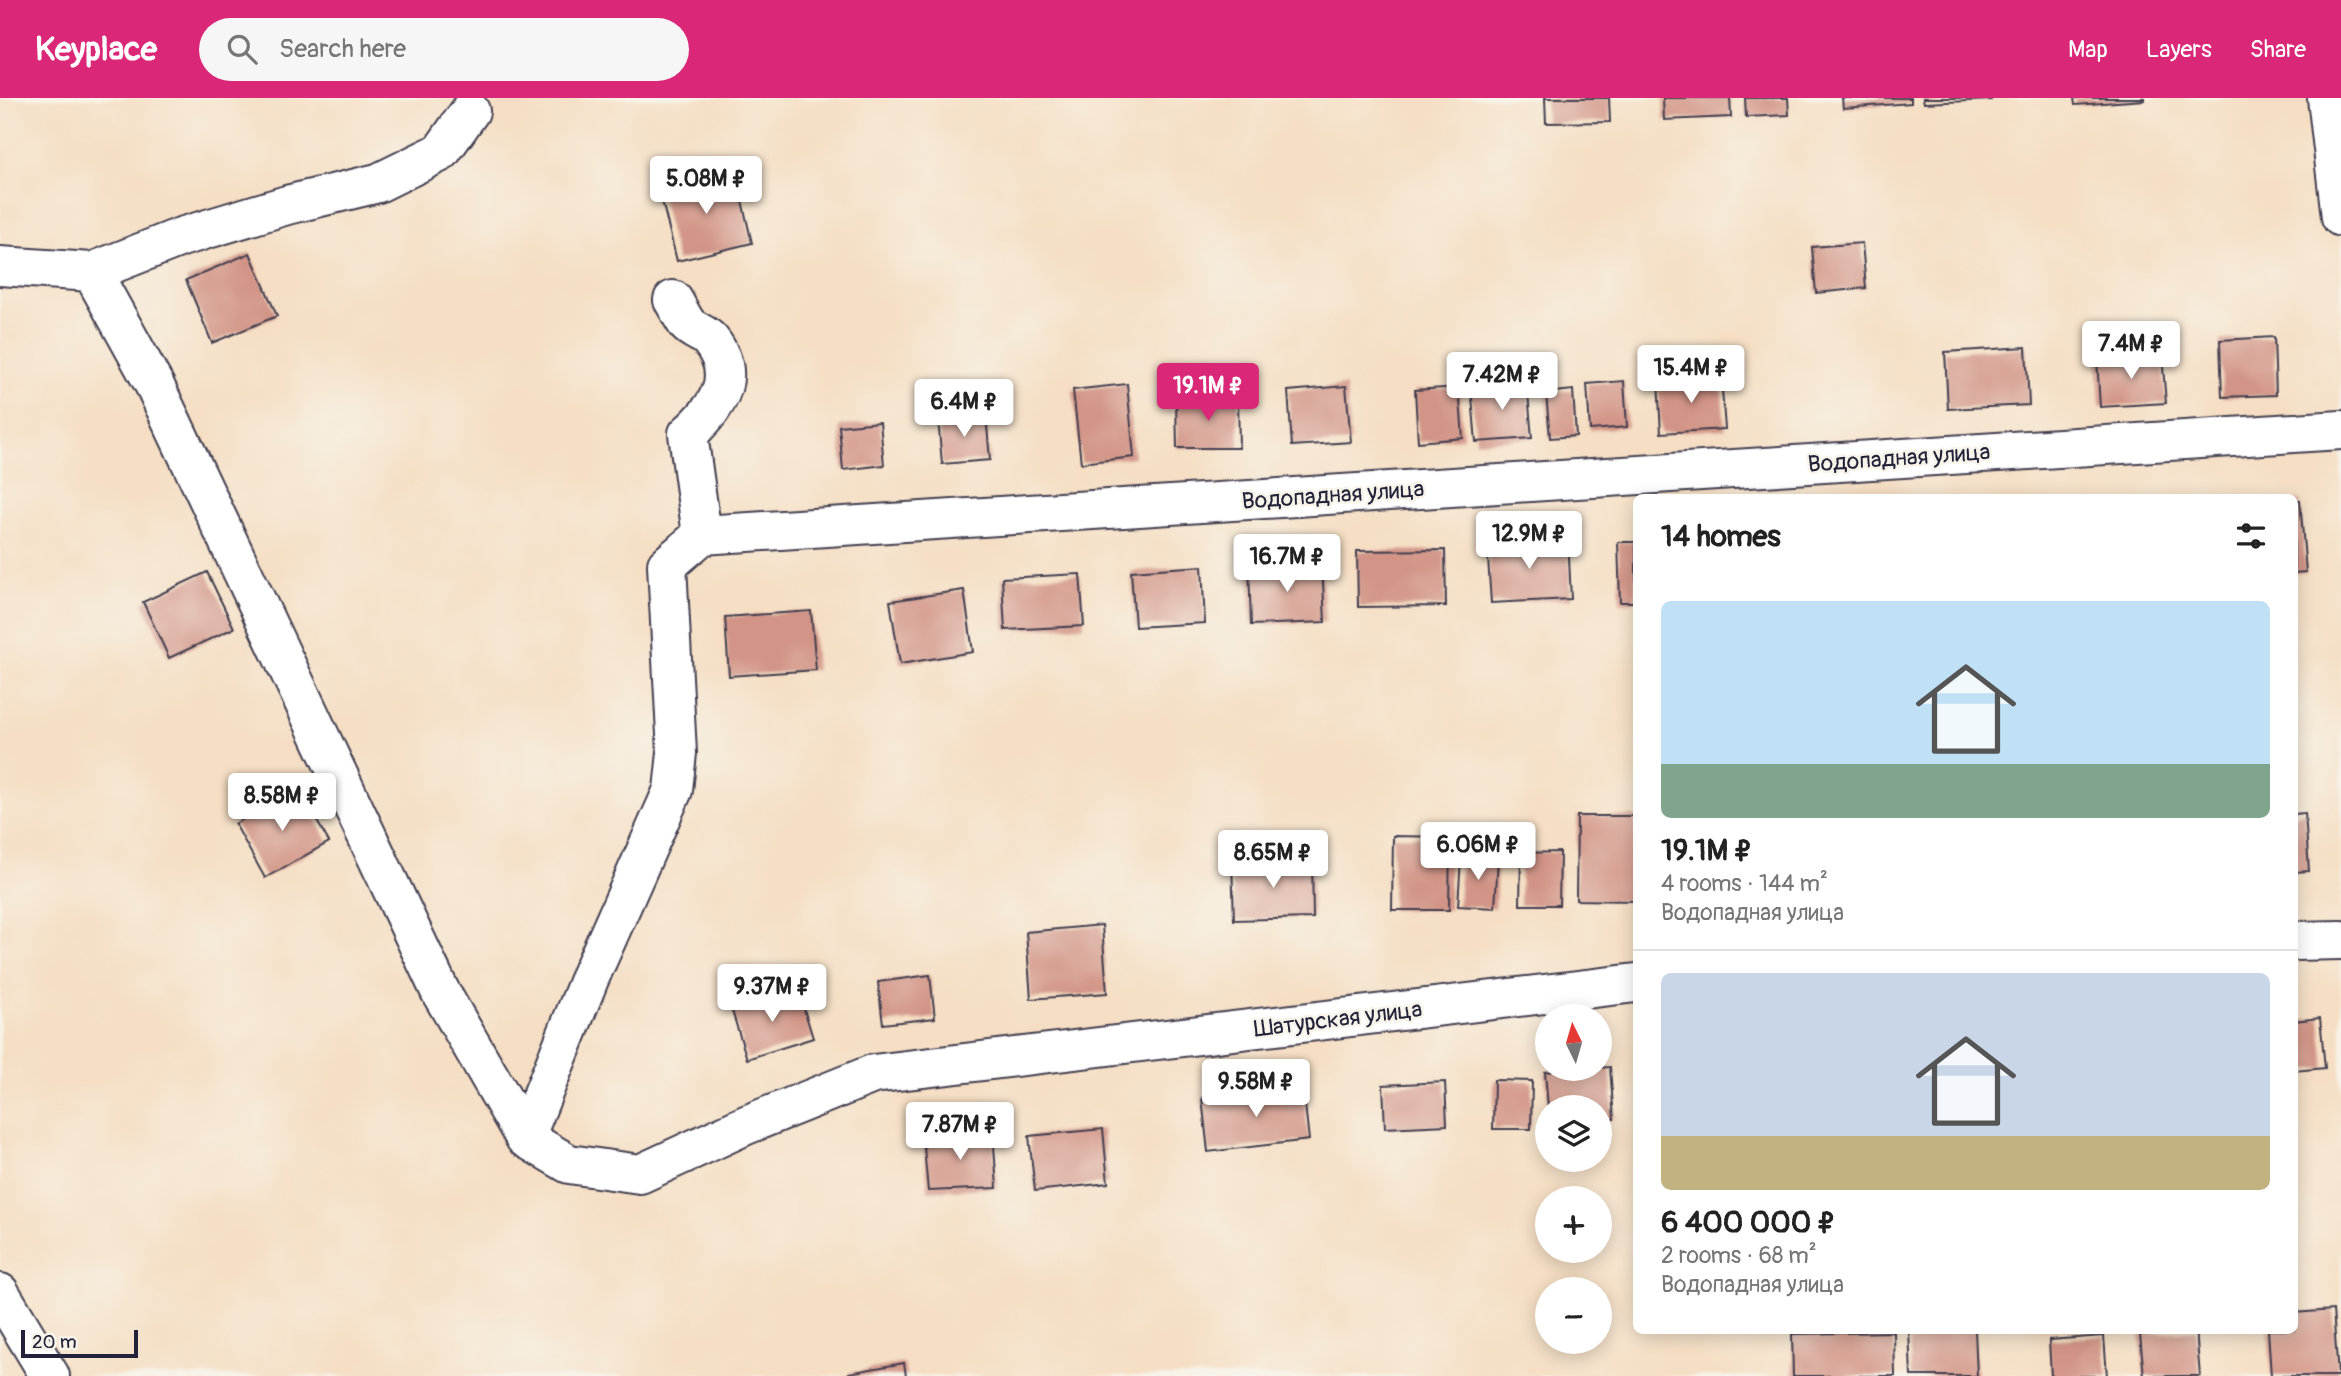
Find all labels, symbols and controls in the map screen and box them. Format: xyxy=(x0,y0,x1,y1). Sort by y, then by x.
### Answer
search box xyxy=(199,18,689,81)
text: Keyplace xyxy=(35,29,157,70)
icon: search xyxy=(223,30,261,68)
text: Search here xyxy=(279,33,406,65)
text: Map xyxy=(2068,35,2108,64)
text: Layers xyxy=(2146,35,2212,64)
text: Share xyxy=(2250,35,2306,64)
pin: 5.08M ₽ xyxy=(641,156,771,216)
text: 5.08M ₽ xyxy=(666,164,746,193)
pin: 7.4M ₽ xyxy=(2074,322,2188,381)
text: 7.4M ₽ xyxy=(2098,329,2164,358)
pin: 15.4M ₽ xyxy=(1626,345,1756,405)
pin: 7.42M ₽ xyxy=(1437,352,1567,412)
text: 15.4M ₽ xyxy=(1653,353,1729,382)
text: 7.42M ₽ xyxy=(1463,360,1541,389)
pin: 19.1M ₽ xyxy=(1143,364,1273,423)
text: 19.1M ₽ xyxy=(1173,371,1243,400)
pin: 6.4M ₽ xyxy=(907,380,1021,439)
text: 6.4M ₽ xyxy=(930,387,998,416)
street label: Водопадная улица xyxy=(1807,437,1991,479)
street label: Водопадная улица xyxy=(1241,474,1425,516)
pin: 12.9M ₽ xyxy=(1464,512,1594,571)
icon: filters xyxy=(2232,517,2270,555)
text: 14 homes xyxy=(1661,518,1781,555)
text: 12.9M ₽ xyxy=(1492,519,1566,548)
pin: 16.7M ₽ xyxy=(1222,534,1352,594)
text: 16.7M ₽ xyxy=(1250,542,1324,571)
icon: home xyxy=(1903,646,2029,772)
pin: 8.58M ₽ xyxy=(217,774,347,833)
text: 8.58M ₽ xyxy=(244,781,320,810)
pin: 6.06M ₽ xyxy=(1413,822,1543,882)
pin: 8.65M ₽ xyxy=(1208,830,1338,890)
text: 6.06M ₽ xyxy=(1437,830,1519,859)
text: 19.1M ₽ xyxy=(1661,832,1753,869)
text: 8.65M ₽ xyxy=(1234,838,1312,867)
text: 4 rooms · 144 m² xyxy=(1661,869,1828,898)
text: Водопадная улица xyxy=(1661,898,1844,927)
pin: 9.37M ₽ xyxy=(707,964,837,1024)
text: 9.37M ₽ xyxy=(733,972,811,1001)
street label: Шатурская улица xyxy=(1252,994,1424,1044)
north arrow xyxy=(1535,1004,1612,1082)
map controls xyxy=(1535,1004,1612,1354)
icon: home xyxy=(1903,1018,2029,1144)
pin: 9.58M ₽ xyxy=(1191,1060,1321,1119)
text: 9.58M ₽ xyxy=(1218,1067,1294,1096)
button: layers xyxy=(1535,1095,1612,1172)
pin: 7.87M ₽ xyxy=(895,1102,1025,1162)
text: 7.87M ₽ xyxy=(922,1110,998,1139)
button: + xyxy=(1535,1186,1612,1263)
text: 6 400 000 ₽ xyxy=(1661,1204,1836,1241)
text: 2 rooms · 68 m² xyxy=(1661,1241,1817,1270)
text: Водопадная улица xyxy=(1661,1270,1844,1299)
button: − xyxy=(1535,1277,1612,1354)
scale bar xyxy=(21,1327,138,1359)
text: 20 m xyxy=(32,1330,77,1354)

